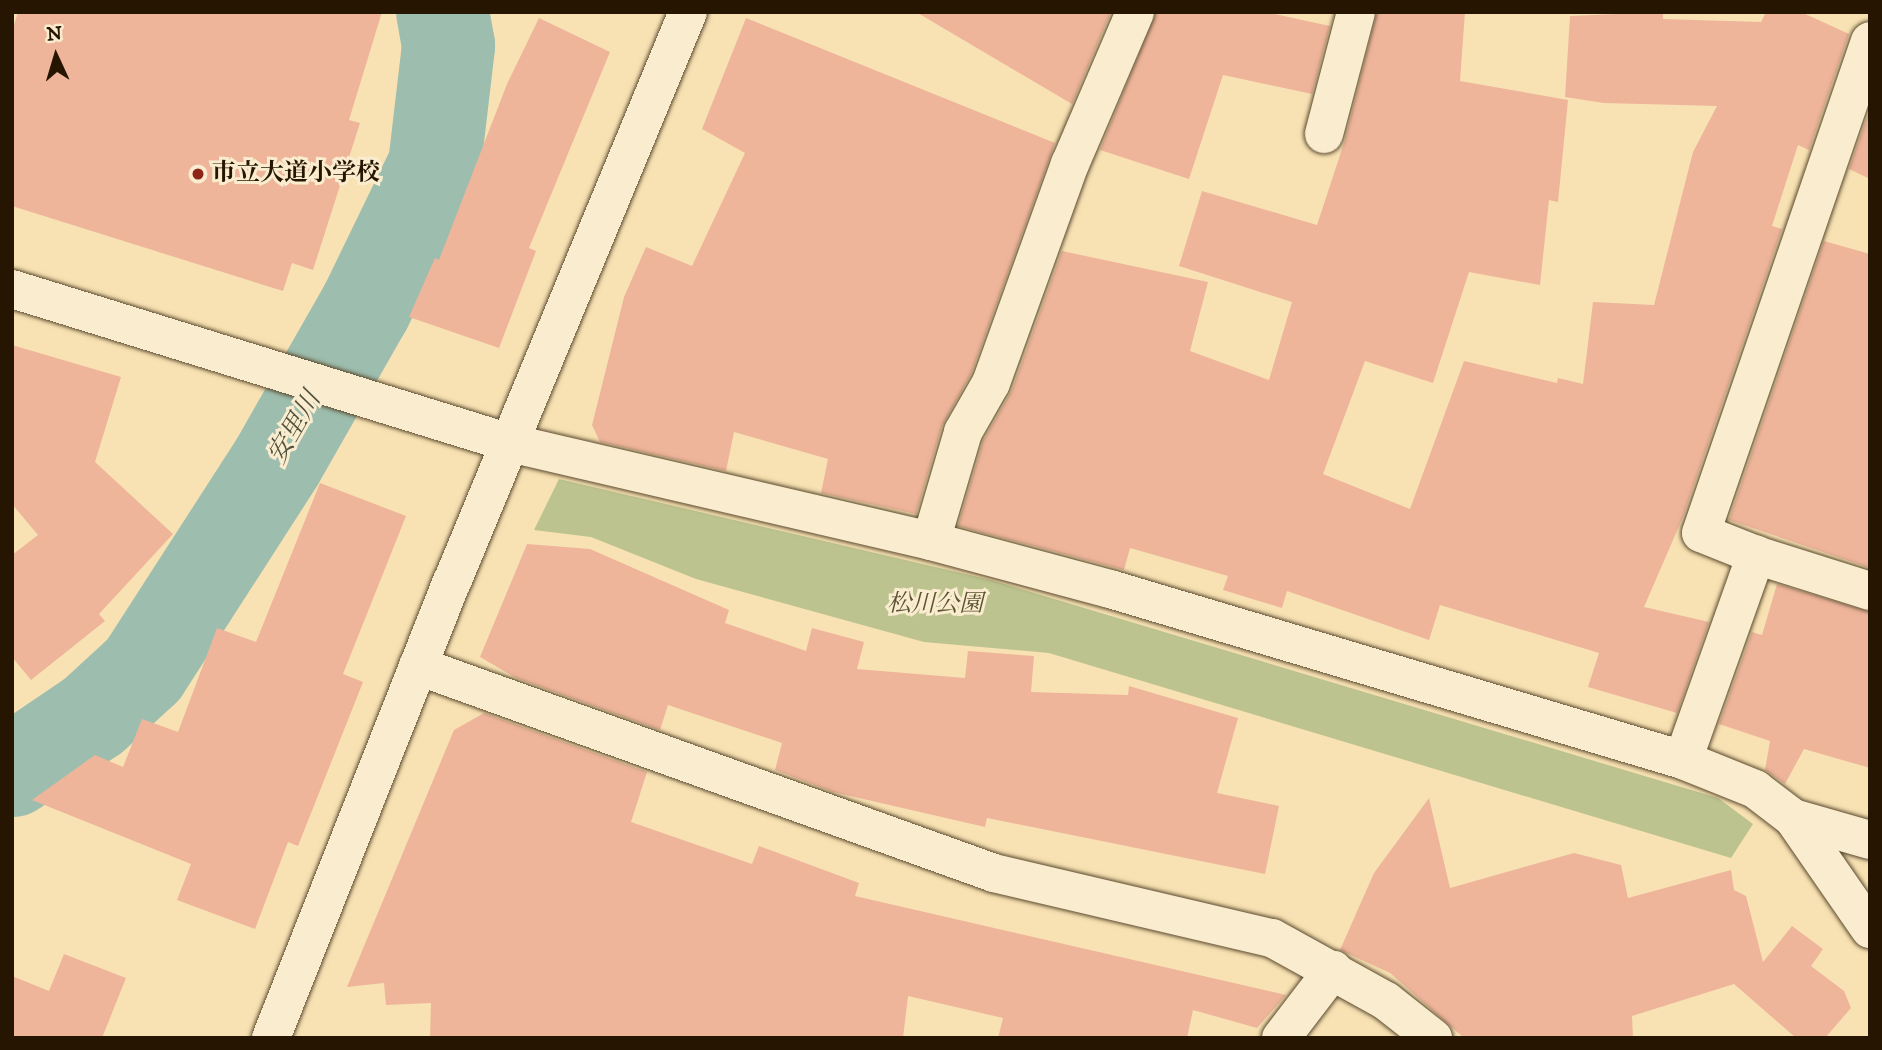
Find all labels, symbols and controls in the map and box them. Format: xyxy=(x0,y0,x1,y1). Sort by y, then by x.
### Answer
north arrow xyxy=(21,21,91,91)
text: N xyxy=(46,23,63,47)
place label: 市立大道小学校 xyxy=(212,160,380,188)
marker: 市立大道小学校 xyxy=(190,166,206,182)
water label: 安里川 xyxy=(262,386,328,470)
park label: 松川公園 xyxy=(887,591,983,619)

